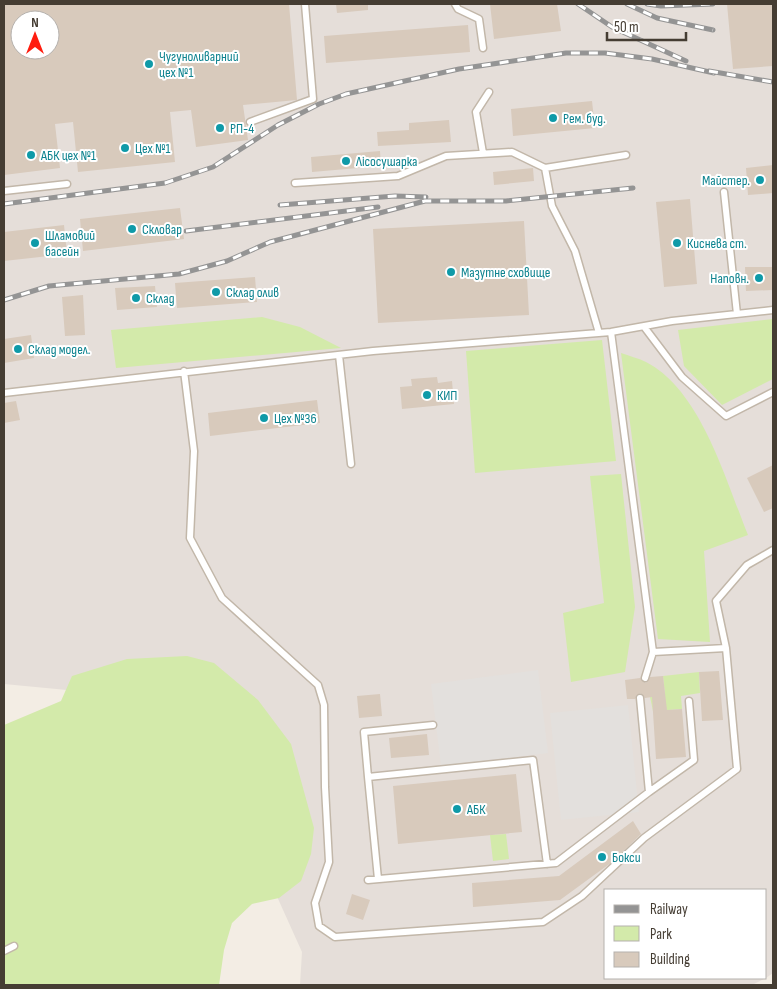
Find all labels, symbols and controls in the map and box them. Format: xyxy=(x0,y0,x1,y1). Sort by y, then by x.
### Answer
north arrow xyxy=(10,10,60,60)
scale bar xyxy=(607,10,686,42)
text: N xyxy=(31,14,39,31)
text: 50 m xyxy=(614,18,639,37)
place label: Чугуноливарний цех №1 xyxy=(159,48,239,81)
marker: Чугуноливарний цех №1 xyxy=(143,58,155,70)
place label: Рем. буд. xyxy=(563,110,606,127)
marker: Рем. буд. xyxy=(547,112,559,124)
place label: РП-4 xyxy=(230,120,254,137)
marker: РП-4 xyxy=(214,122,226,134)
place label: Цех №1 xyxy=(135,140,171,157)
marker: Цех №1 xyxy=(119,142,131,154)
place label: АБК цех №1 xyxy=(40,147,96,164)
marker: АБК цех №1 xyxy=(25,149,37,161)
place label: Лісосушарка xyxy=(355,153,417,170)
marker: Лісосушарка xyxy=(340,155,352,167)
place label: Майстер. xyxy=(702,172,750,189)
marker: Майстер. xyxy=(754,174,766,186)
place label: Скловар xyxy=(142,221,182,238)
marker: Скловар xyxy=(126,223,138,235)
place label: Шламовий басейн xyxy=(45,227,95,260)
place label: Киснева ст. xyxy=(687,235,747,252)
marker: Шламовий басейн xyxy=(29,237,41,249)
marker: Киснева ст. xyxy=(671,237,683,249)
place label: Мазутне сховище xyxy=(461,264,550,281)
marker: Мазутне сховище xyxy=(445,266,457,278)
place label: Наповн. xyxy=(710,270,749,287)
marker: Наповн. xyxy=(753,272,765,284)
place label: Склад олив xyxy=(226,284,279,301)
marker: Склад олив xyxy=(210,286,222,298)
place label: Склад xyxy=(146,290,175,307)
marker: Склад xyxy=(130,292,142,304)
place label: Склад модел. xyxy=(28,341,90,358)
marker: Склад модел. xyxy=(12,343,24,355)
place label: КИП xyxy=(437,387,457,404)
marker: КИП xyxy=(421,389,433,401)
place label: Цех №36 xyxy=(274,410,317,427)
marker: Цех №36 xyxy=(258,412,270,424)
place label: АБК xyxy=(466,801,486,818)
marker: АБК xyxy=(451,803,463,815)
place label: Бокси xyxy=(612,849,641,866)
marker: Бокси xyxy=(596,851,608,863)
legend xyxy=(604,889,767,979)
text: Railway xyxy=(650,900,688,919)
text: Park xyxy=(650,925,672,944)
text: Building xyxy=(650,950,690,969)

